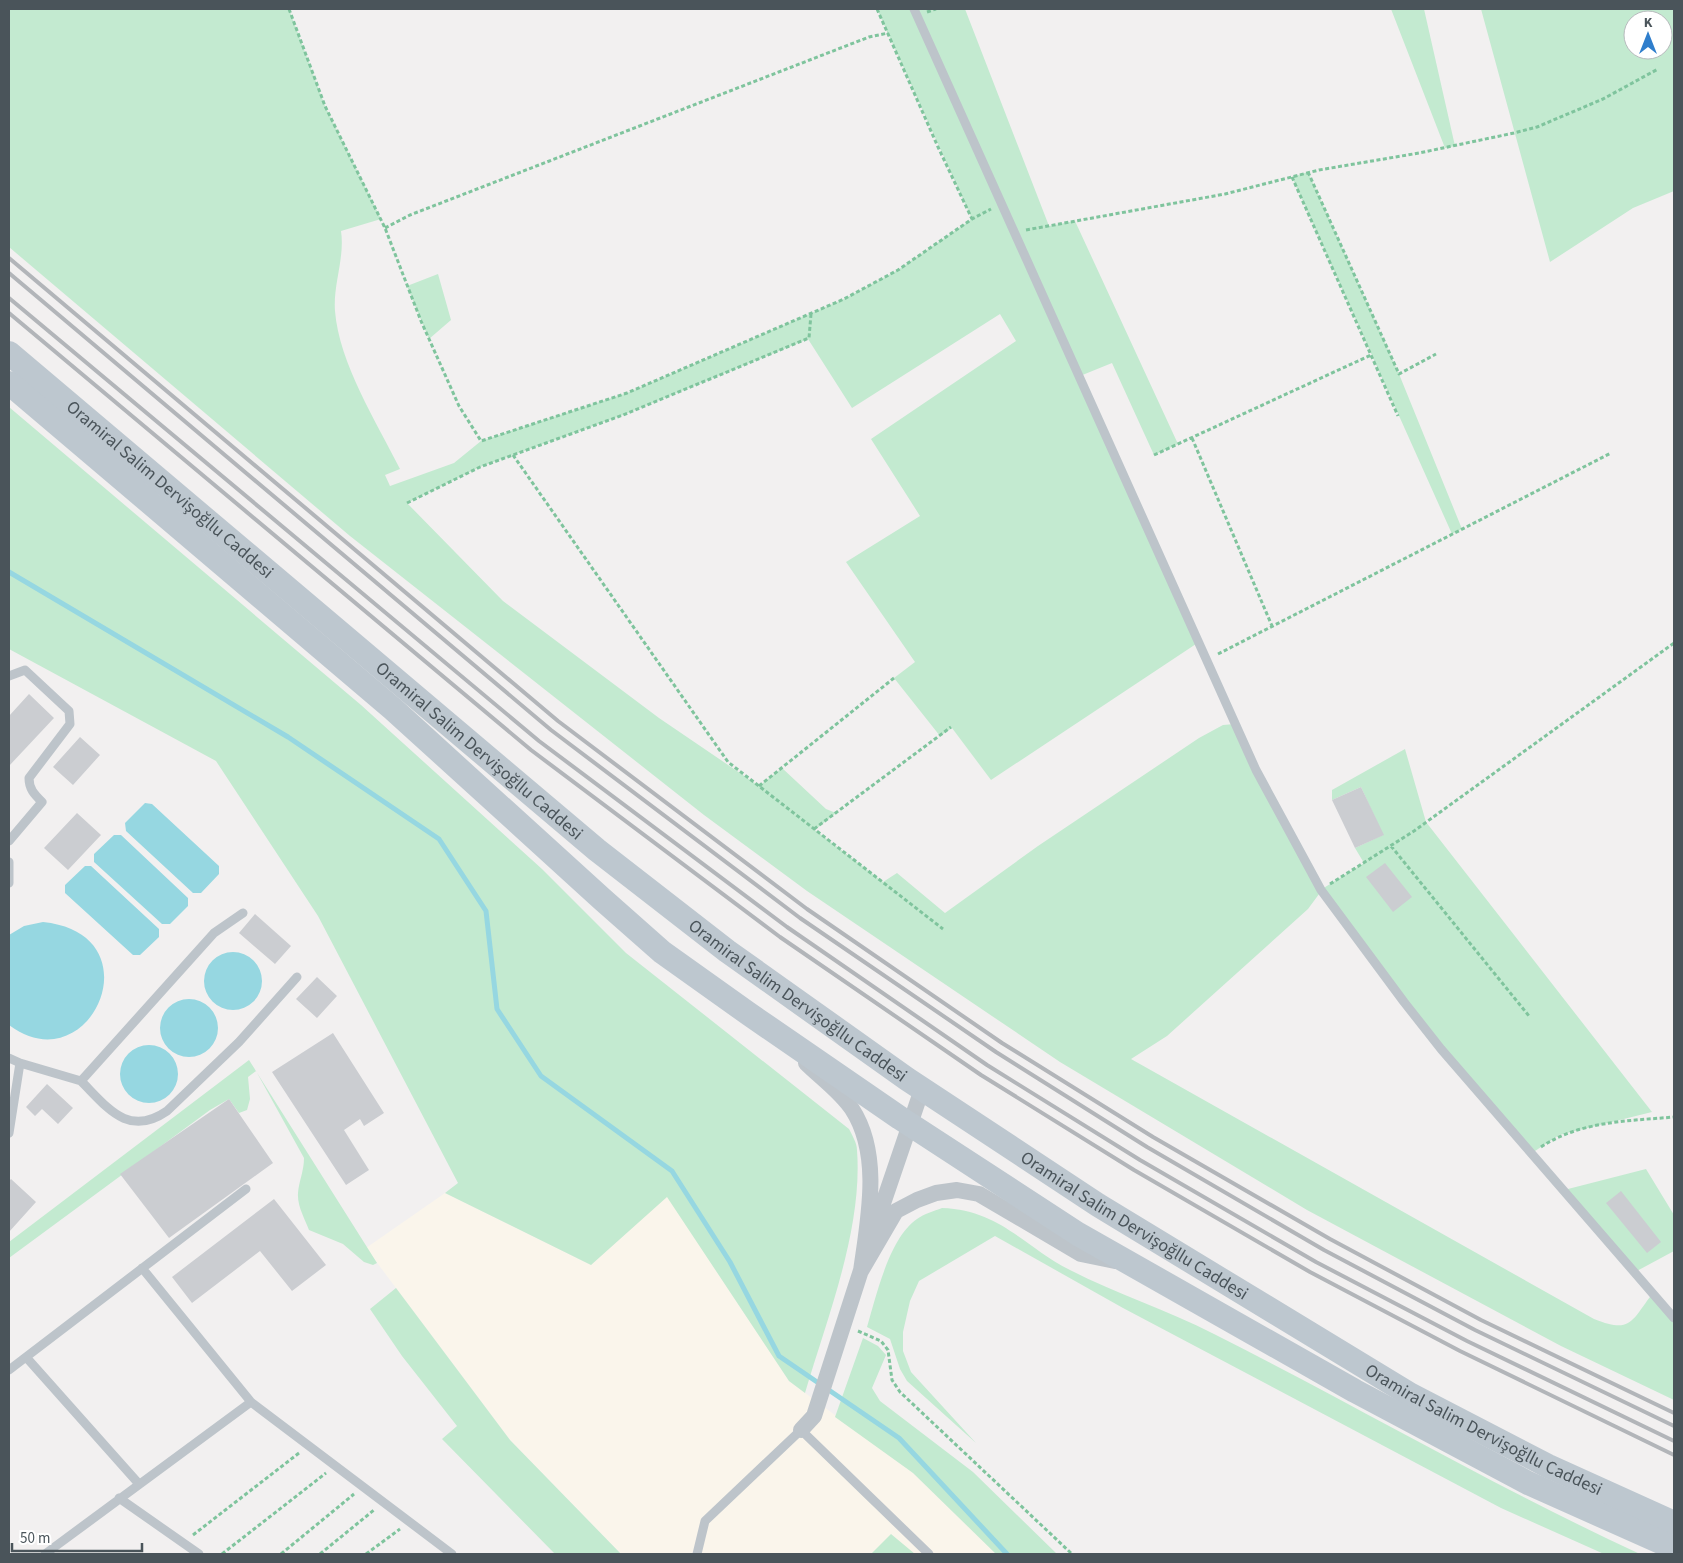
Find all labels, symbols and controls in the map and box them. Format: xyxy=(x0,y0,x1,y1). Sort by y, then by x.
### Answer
north arrow xyxy=(1623,10,1673,60)
text: K xyxy=(1644,13,1653,33)
street label: Oramiral Salim Dervişoğllu Caddesi xyxy=(61,395,279,584)
street label: Oramiral Salim Dervişoğllu Caddesi xyxy=(370,656,588,846)
street label: Oramiral Salim Dervişoğllu Caddesi xyxy=(683,913,912,1088)
street label: Oramiral Salim Dervişoğllu Caddesi xyxy=(1015,1145,1253,1306)
street label: Oramiral Salim Dervişoğllu Caddesi xyxy=(1360,1358,1606,1502)
scale bar xyxy=(12,1520,142,1552)
text: 50 m xyxy=(20,1528,50,1549)

